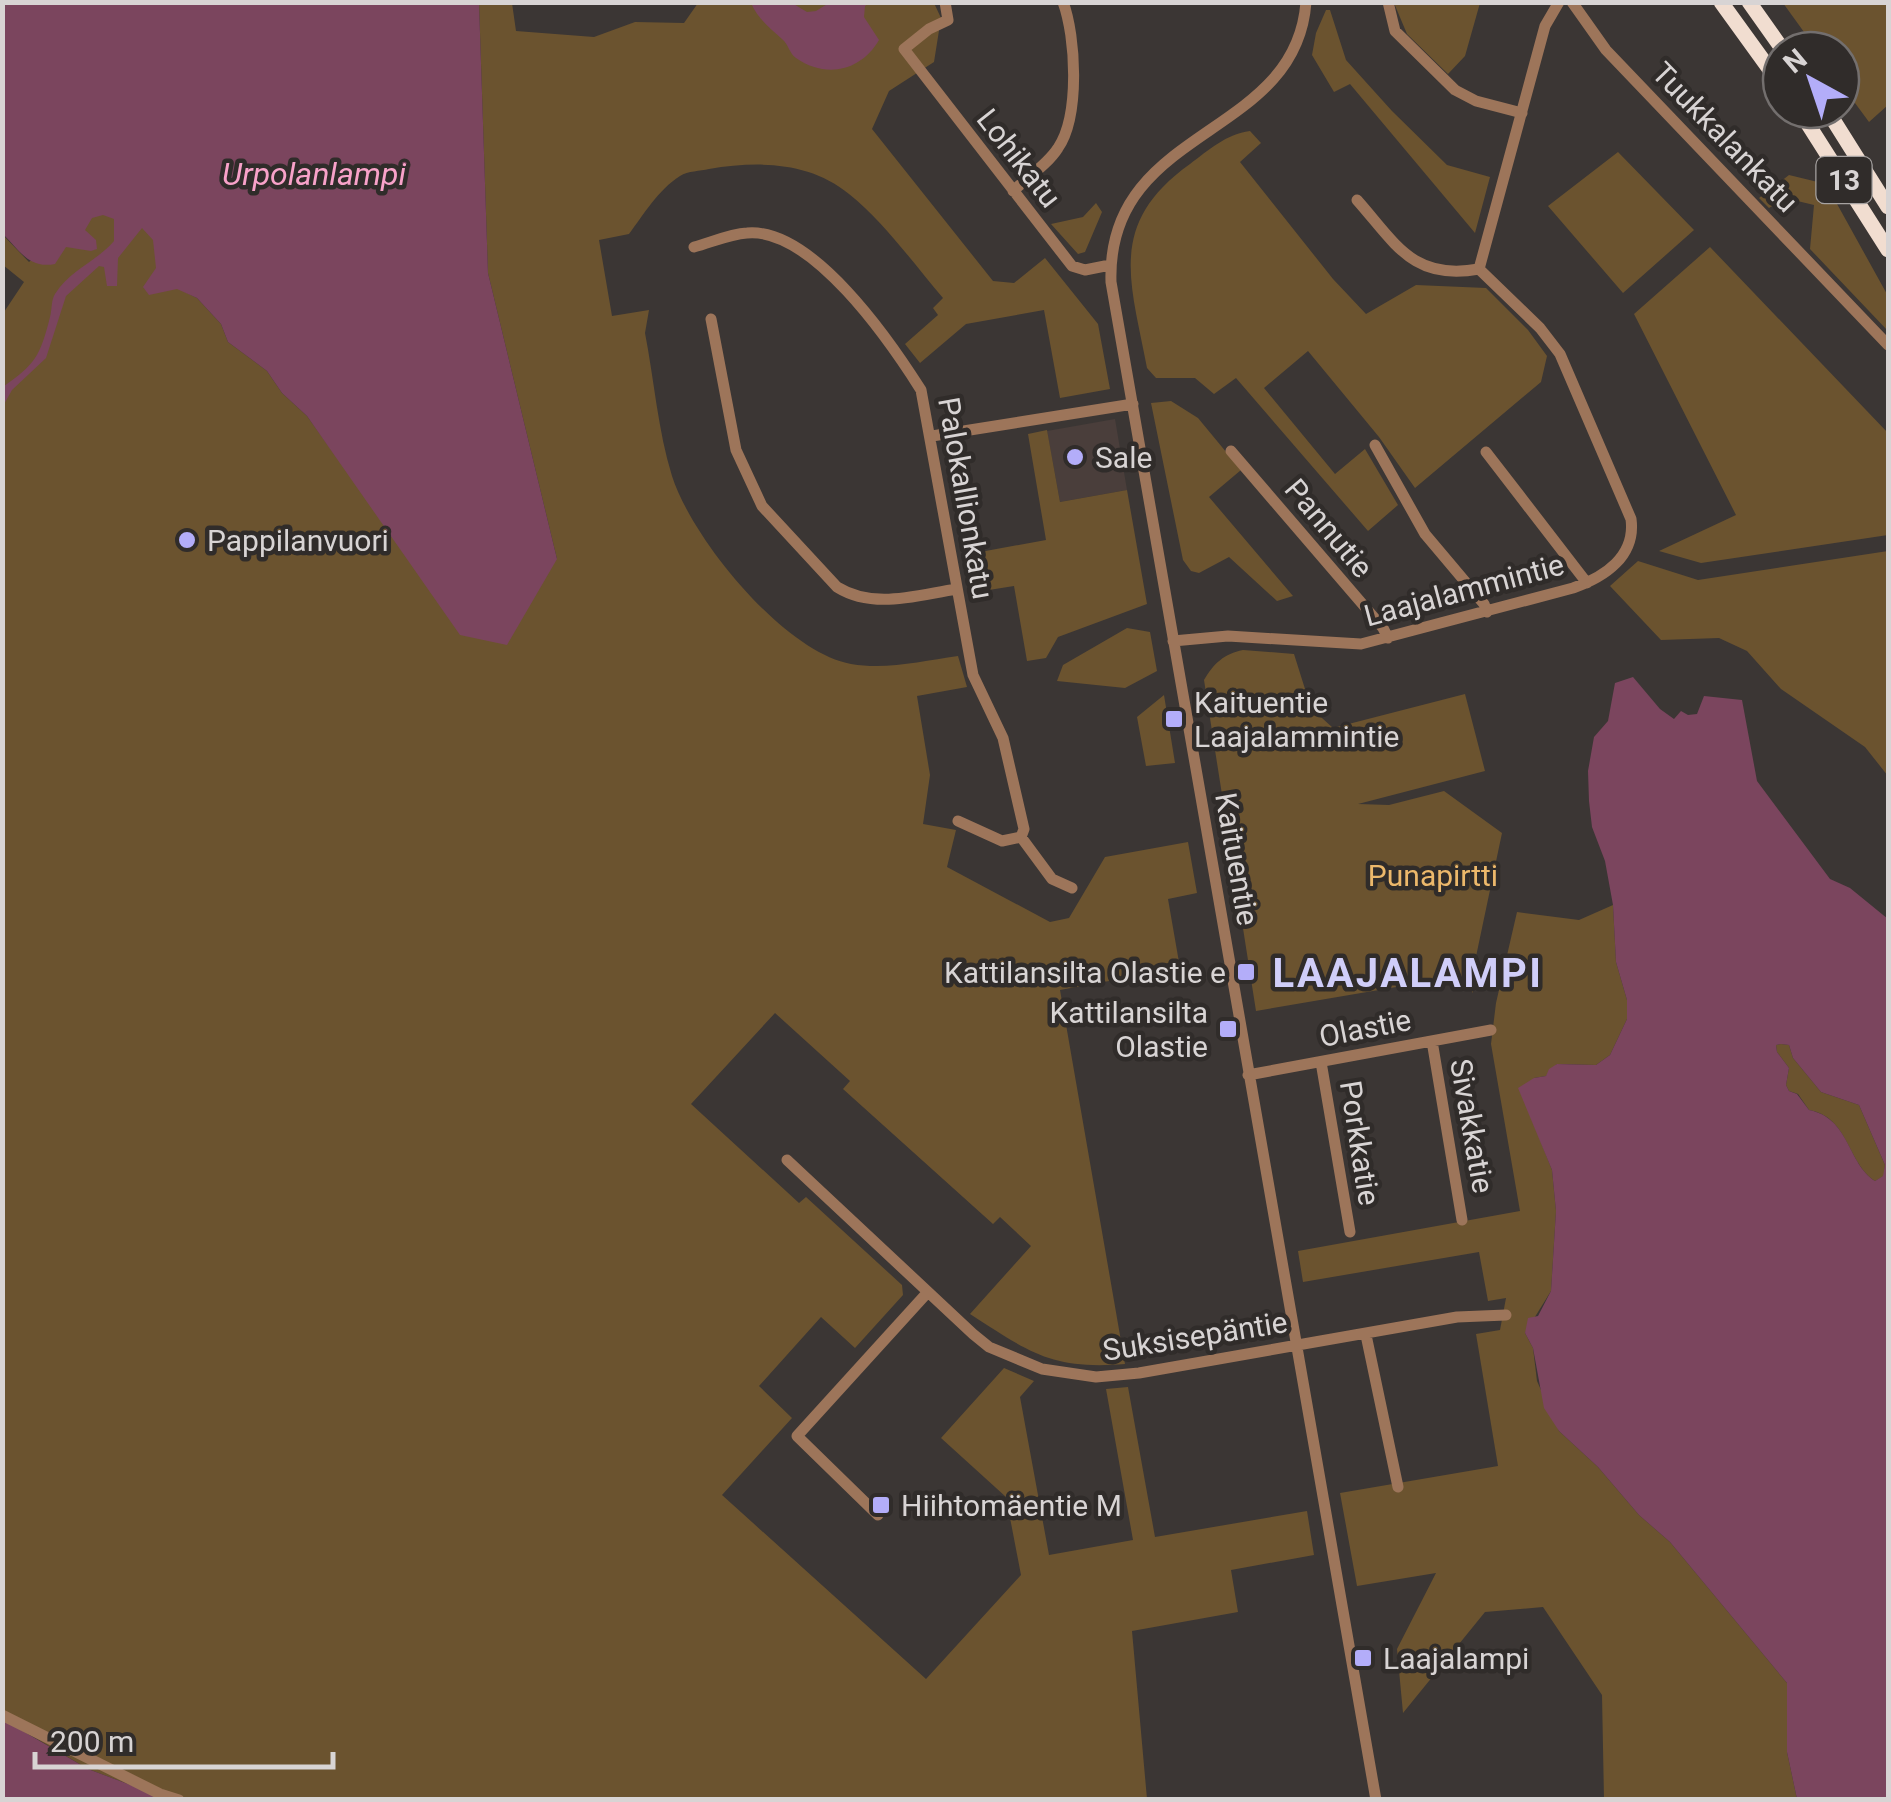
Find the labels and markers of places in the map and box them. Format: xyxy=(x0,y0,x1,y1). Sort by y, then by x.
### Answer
place label: Sale xyxy=(1095,440,1152,475)
marker: Sale xyxy=(1064,446,1086,468)
place label: Pappilanvuori xyxy=(207,523,389,558)
marker: Pappilanvuori xyxy=(176,529,198,551)
place label: Kaituentie Laajalammintie xyxy=(1194,685,1399,754)
marker: Kaituentie Laajalammintie xyxy=(1163,708,1185,730)
place label: Kattilansilta Olastie e xyxy=(944,955,1226,990)
marker: Kattilansilta Olastie e xyxy=(1235,961,1257,983)
place label: Kattilansilta Olastie xyxy=(1050,995,1208,1064)
marker: Kattilansilta Olastie xyxy=(1217,1018,1239,1040)
place label: Hiihtomäentie M xyxy=(901,1488,1122,1523)
marker: Hiihtomäentie M xyxy=(870,1494,892,1516)
place label: Laajalampi xyxy=(1383,1641,1529,1676)
marker: Laajalampi xyxy=(1352,1647,1374,1669)

